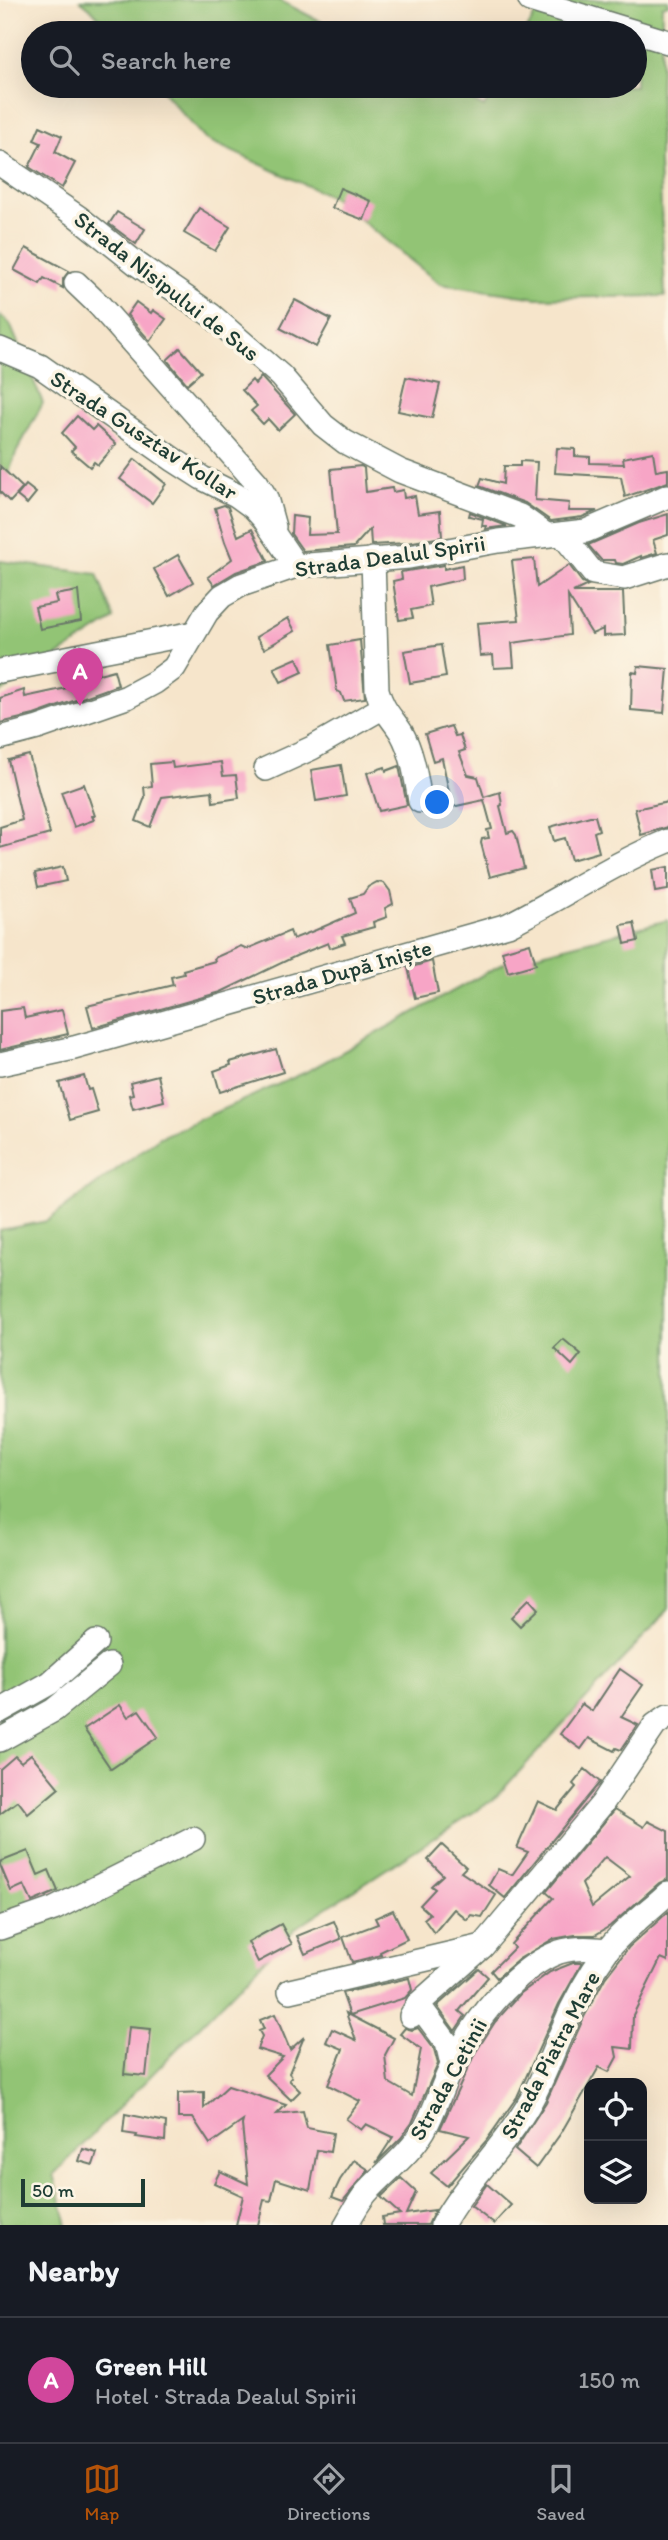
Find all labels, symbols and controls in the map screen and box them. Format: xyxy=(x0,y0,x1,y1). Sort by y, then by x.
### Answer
search box xyxy=(21,21,647,98)
icon: search xyxy=(45,41,83,79)
text: Search here xyxy=(101,44,231,76)
street label: Strada Nisipului de Sus xyxy=(69,205,265,367)
street label: Strada Gusztav Kollar xyxy=(45,364,243,506)
street label: Strada Dealul Spirii xyxy=(293,529,487,583)
pin: A xyxy=(57,648,103,706)
your location xyxy=(420,785,454,819)
street label: Strada După Iniște xyxy=(249,933,435,1011)
street label: Strada Piatra Mare xyxy=(494,1966,606,2144)
street label: Strada Cetinii xyxy=(403,2013,493,2145)
map controls xyxy=(584,2078,647,2204)
button: locate xyxy=(584,2078,647,2141)
button: layers xyxy=(584,2141,647,2204)
scale bar xyxy=(21,2176,145,2208)
text: 50 m xyxy=(32,2179,74,2202)
text: Nearby xyxy=(28,2252,119,2289)
text: Green Hill xyxy=(95,2350,207,2382)
text: A xyxy=(44,2366,58,2394)
text: 150 m xyxy=(579,2366,640,2394)
text: Hotel · Strada Dealul Spirii xyxy=(95,2382,357,2410)
tab: Map xyxy=(83,2460,121,2525)
tab: Directions xyxy=(287,2460,371,2525)
tab: Saved xyxy=(537,2460,585,2525)

